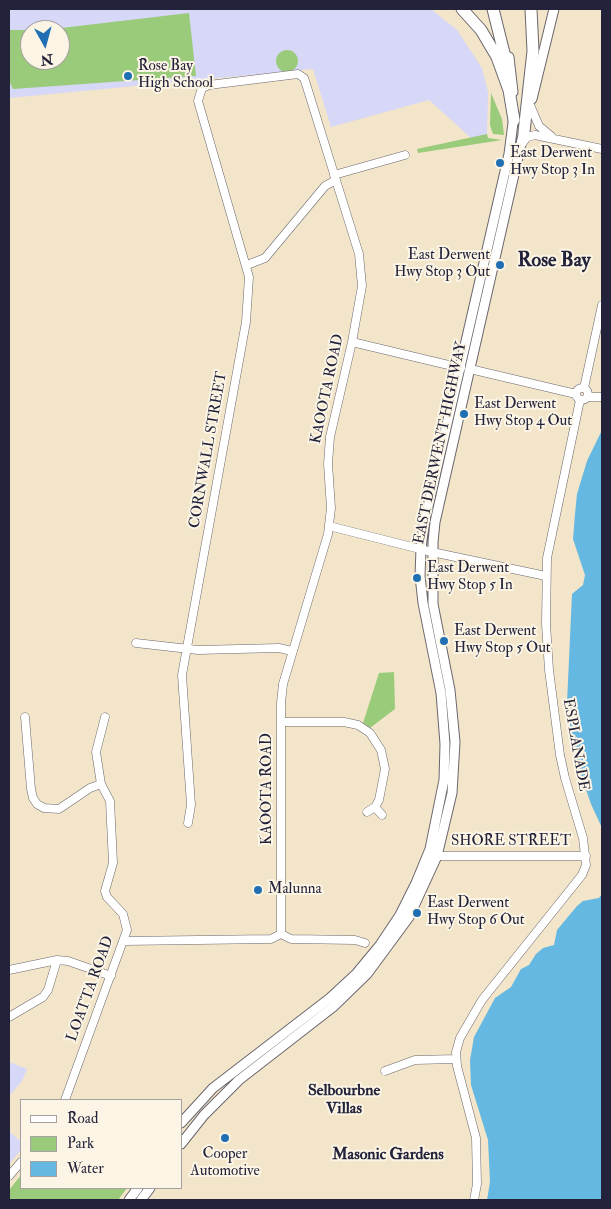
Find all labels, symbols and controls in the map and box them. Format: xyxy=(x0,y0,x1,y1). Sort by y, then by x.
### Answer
north arrow xyxy=(20,20,70,70)
text: N xyxy=(40,50,54,69)
place label: Rose Bay High School xyxy=(138,58,213,93)
marker: Rose Bay High School xyxy=(122,70,134,82)
place label: East Derwent Hwy Stop 3 In xyxy=(510,145,595,180)
marker: East Derwent Hwy Stop 3 In xyxy=(494,157,506,169)
place label: East Derwent Hwy Stop 3 Out xyxy=(394,247,490,282)
district label: Rose Bay xyxy=(517,250,591,274)
marker: East Derwent Hwy Stop 3 Out xyxy=(494,259,506,271)
street label: KAOOTA ROAD xyxy=(308,332,348,446)
street label: EAST DERWENT HIGHWAY xyxy=(411,340,471,546)
street label: CORNWALL STREET xyxy=(186,370,232,530)
place label: East Derwent Hwy Stop 4 Out xyxy=(474,396,572,431)
marker: East Derwent Hwy Stop 4 Out xyxy=(458,408,470,420)
place label: East Derwent Hwy Stop 5 In xyxy=(427,560,513,595)
marker: East Derwent Hwy Stop 5 In xyxy=(411,572,423,584)
place label: East Derwent Hwy Stop 5 Out xyxy=(454,623,551,658)
marker: East Derwent Hwy Stop 5 Out xyxy=(438,635,450,647)
street label: ESPLANADE xyxy=(558,697,592,793)
street label: KAOOTA ROAD xyxy=(259,733,277,845)
street label: SHORE STREET xyxy=(451,833,571,851)
place label: Malunna xyxy=(268,881,322,899)
marker: Malunna xyxy=(252,884,264,896)
place label: East Derwent Hwy Stop 6 Out xyxy=(427,895,525,930)
marker: East Derwent Hwy Stop 6 Out xyxy=(411,907,423,919)
street label: LOATTA ROAD xyxy=(64,934,118,1044)
district label: Selbourbne Villas xyxy=(308,1082,380,1120)
legend xyxy=(20,1099,182,1189)
text: Road xyxy=(67,1109,98,1128)
marker: Cooper Automotive xyxy=(219,1132,231,1144)
text: Park xyxy=(67,1134,94,1153)
place label: Cooper Automotive xyxy=(190,1146,260,1181)
district label: Masonic Gardens xyxy=(332,1146,444,1166)
text: Water xyxy=(67,1159,104,1178)

